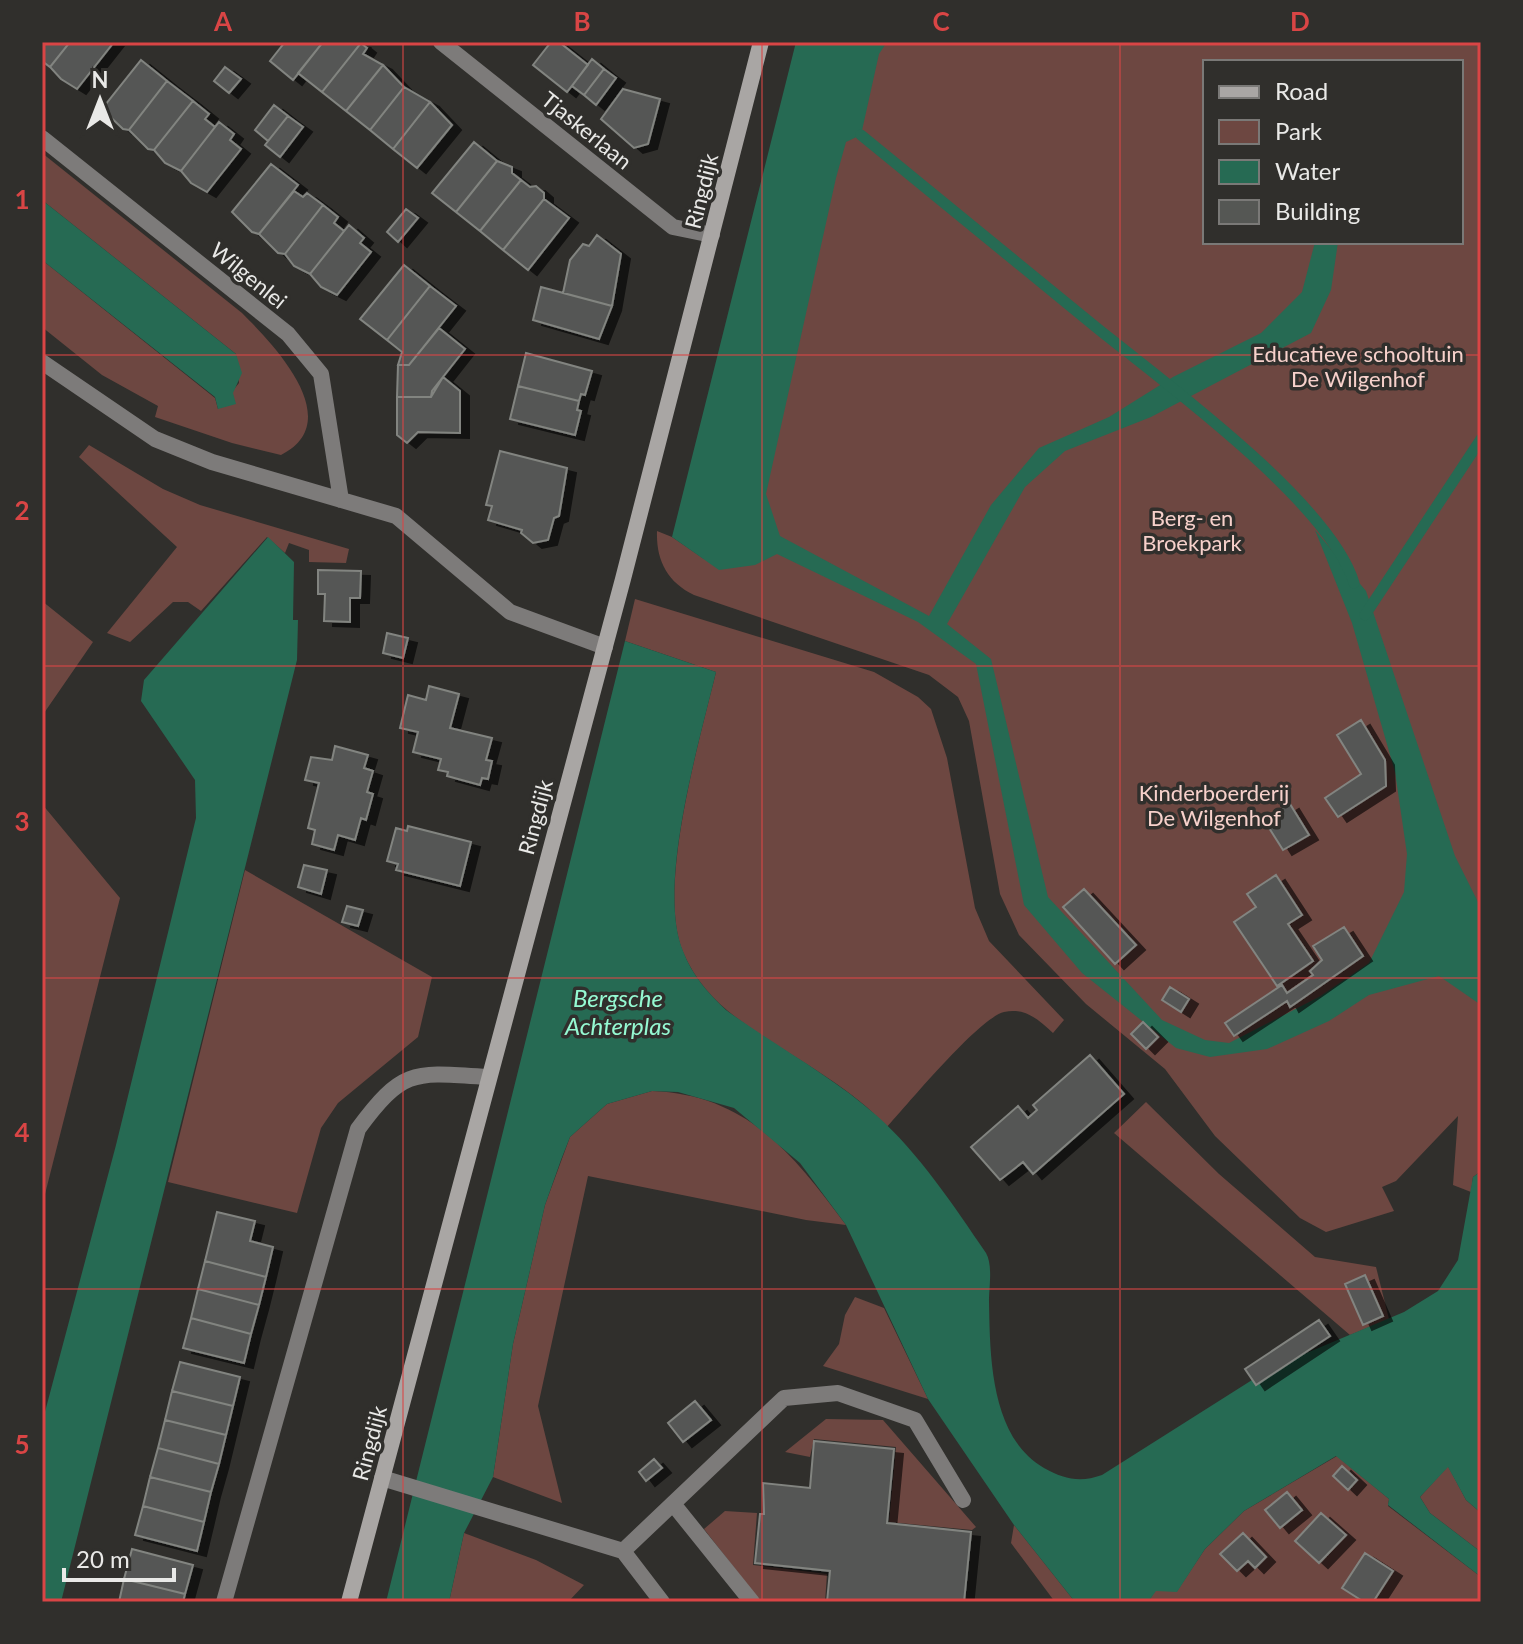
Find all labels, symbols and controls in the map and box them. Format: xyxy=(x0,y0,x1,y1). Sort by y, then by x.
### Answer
text: A xyxy=(213,5,233,37)
text: B xyxy=(573,5,591,37)
text: C xyxy=(932,5,950,37)
text: D xyxy=(1290,5,1310,37)
north arrow xyxy=(60,60,140,140)
legend xyxy=(1203,60,1463,244)
text: N xyxy=(92,66,108,93)
text: Road xyxy=(1275,76,1328,105)
street label: Tjaskerlaan xyxy=(536,85,638,175)
text: Park xyxy=(1275,116,1323,145)
street label: Ringdijk xyxy=(679,150,724,231)
text: Water xyxy=(1275,156,1340,185)
text: 1 xyxy=(14,183,30,215)
text: Building xyxy=(1275,196,1360,225)
street label: Wilgenlei xyxy=(205,236,293,314)
park label: Educatieve schooltuin De Wilgenhof xyxy=(1252,340,1464,392)
text: 2 xyxy=(14,494,30,526)
park label: Berg- en Broekpark xyxy=(1142,504,1242,556)
street label: Ringdijk xyxy=(512,776,558,857)
park label: Kinderboerderij De Wilgenhof xyxy=(1139,779,1289,831)
text: 3 xyxy=(14,805,30,837)
water label: Bergsche Achterplas xyxy=(564,983,671,1040)
text: 4 xyxy=(14,1116,30,1148)
street label: Ringdijk xyxy=(346,1402,392,1483)
text: 5 xyxy=(14,1428,30,1460)
scale bar xyxy=(64,1532,174,1582)
text: 20 m xyxy=(76,1544,130,1573)

